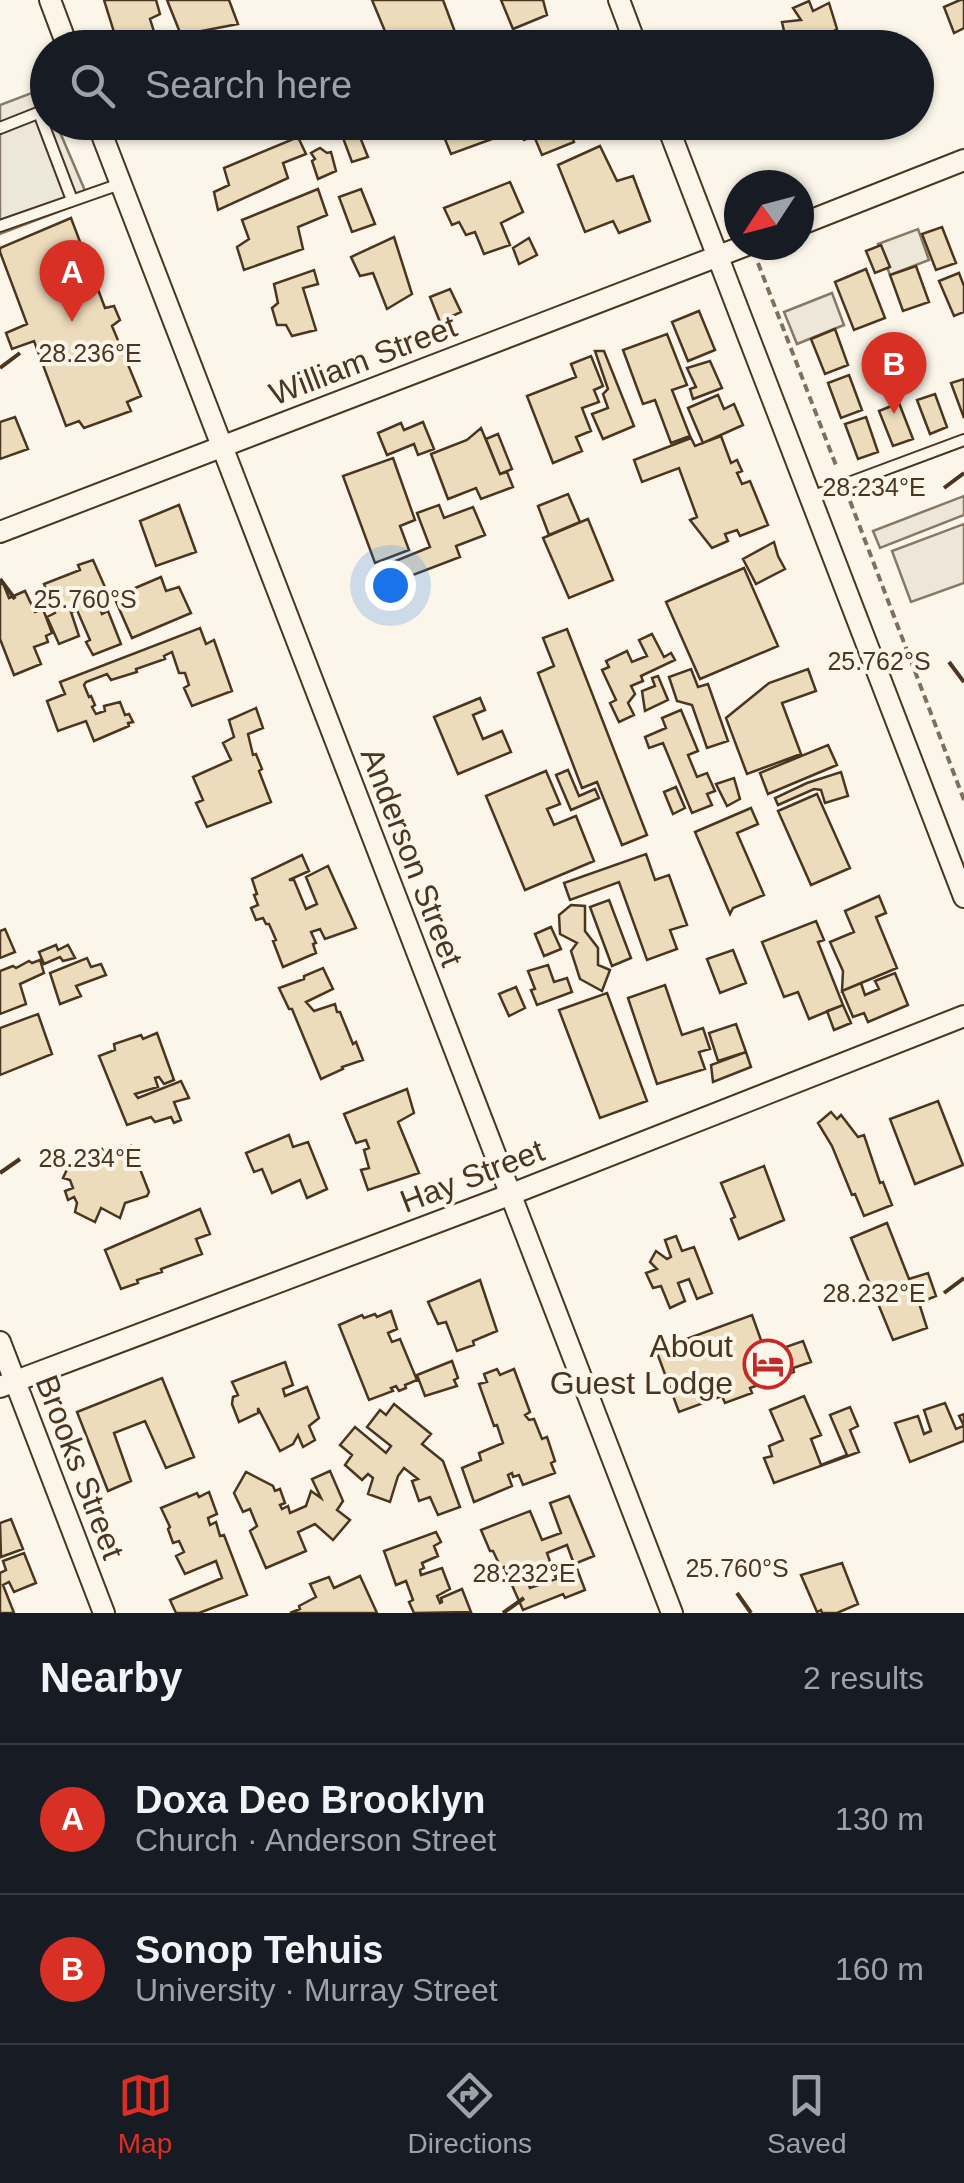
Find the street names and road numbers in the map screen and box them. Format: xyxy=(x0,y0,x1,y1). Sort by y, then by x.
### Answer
street label: William Street xyxy=(264,308,462,412)
street label: Anderson Street xyxy=(354,743,470,971)
street label: Hay Street xyxy=(395,1132,549,1220)
street label: Brooks Street xyxy=(28,1370,132,1564)

